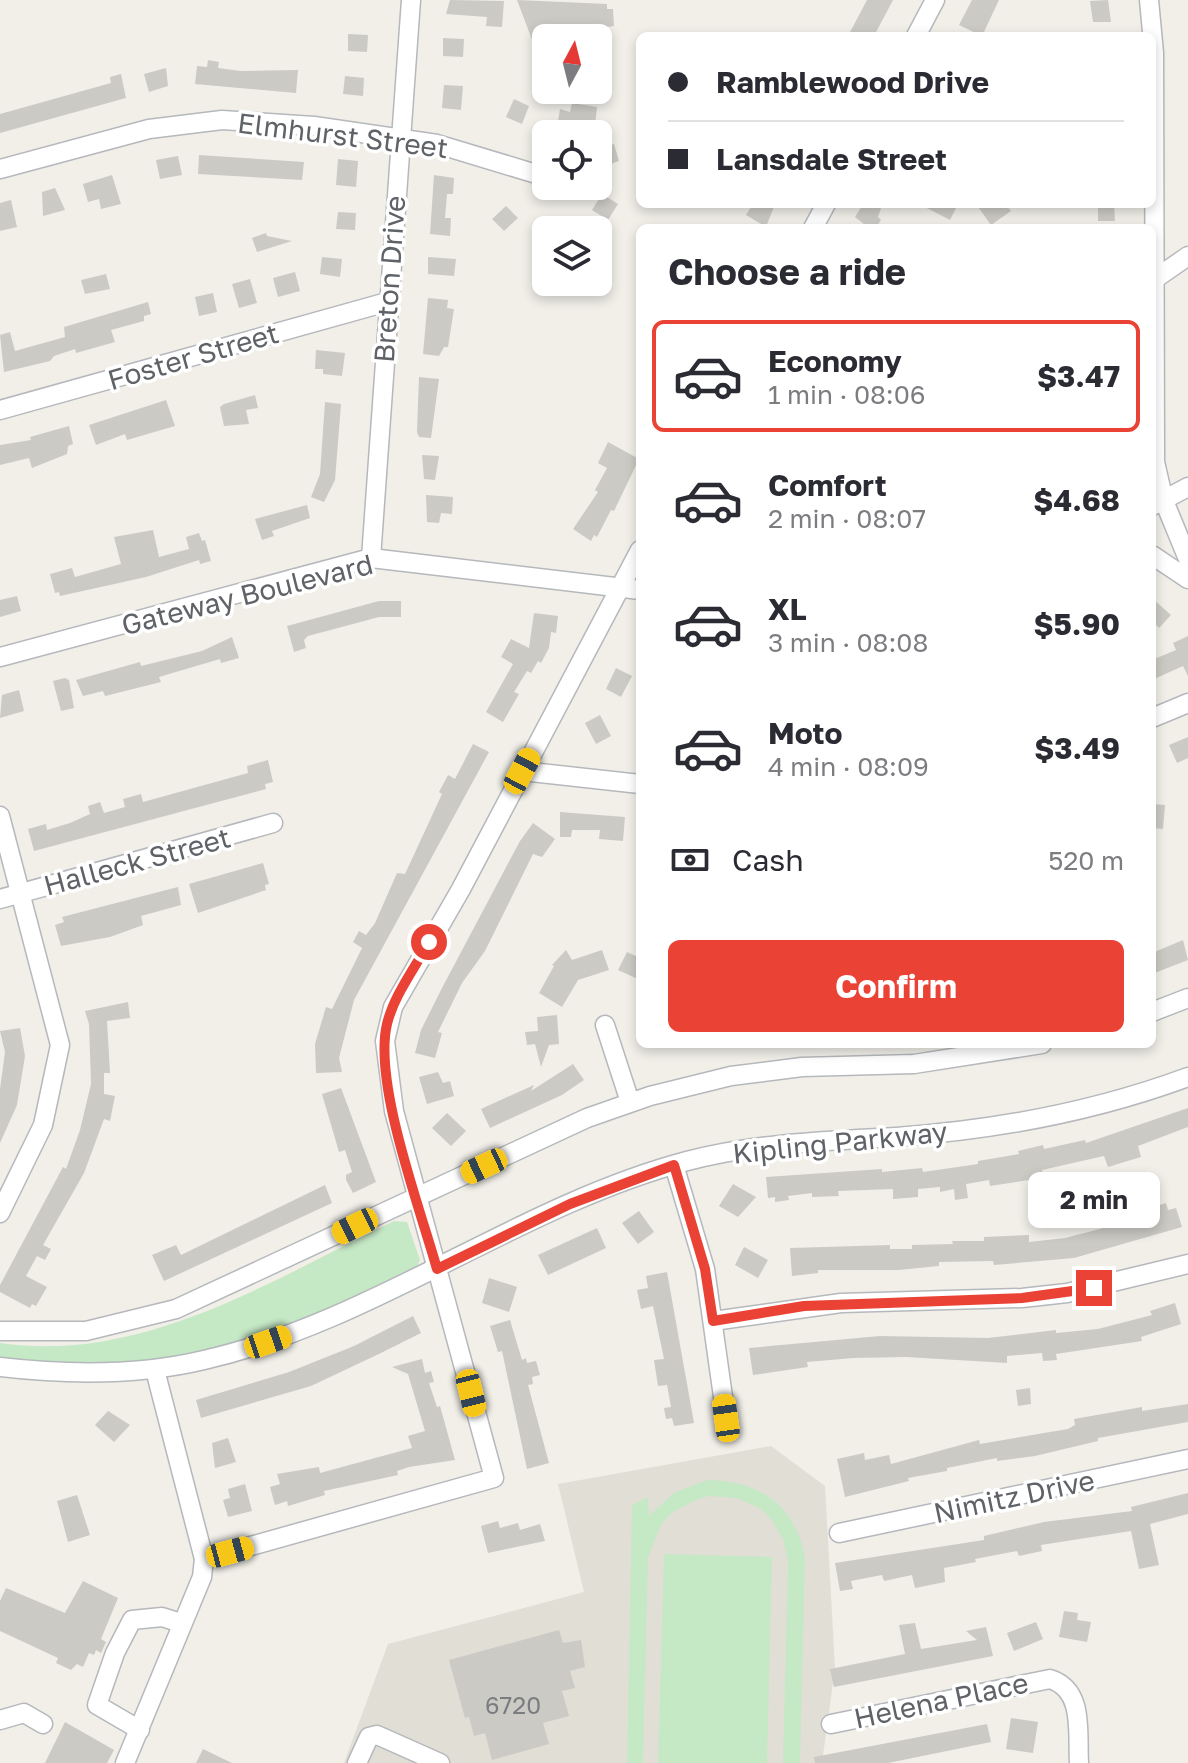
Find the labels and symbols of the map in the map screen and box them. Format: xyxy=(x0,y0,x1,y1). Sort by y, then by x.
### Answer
north arrow xyxy=(532,24,612,104)
street label: Elmhurst Street xyxy=(236,106,450,164)
street label: Breton Drive xyxy=(367,194,411,364)
street label: Foster Street xyxy=(104,316,282,396)
street label: Gateway Boulevard xyxy=(118,547,376,641)
car xyxy=(500,744,544,798)
street label: Halleck Street xyxy=(40,820,234,902)
route start xyxy=(411,924,447,960)
street label: Kipling Parkway xyxy=(731,1114,949,1170)
car xyxy=(457,1145,511,1187)
callout: 2 min xyxy=(1028,1172,1160,1228)
car xyxy=(328,1205,382,1247)
route end xyxy=(1076,1270,1112,1306)
car xyxy=(241,1323,295,1361)
car xyxy=(454,1367,488,1419)
car xyxy=(711,1393,741,1443)
street label: Nimitz Drive xyxy=(931,1463,1097,1529)
car xyxy=(204,1534,256,1570)
street label: Helena Place xyxy=(851,1665,1031,1735)
house number: 6720 xyxy=(485,1690,541,1719)

